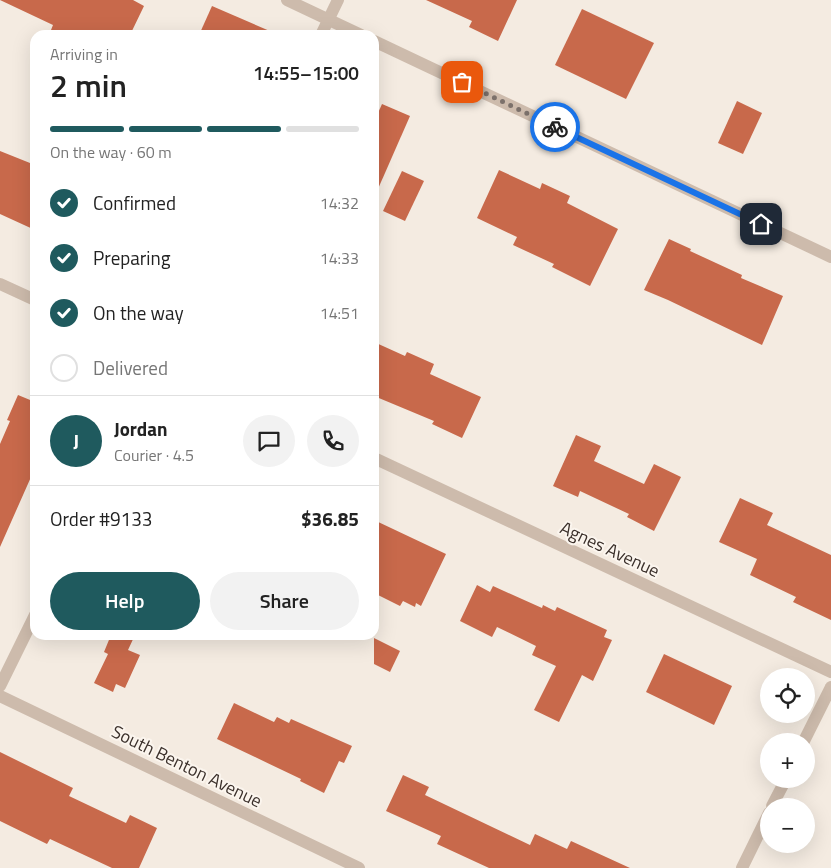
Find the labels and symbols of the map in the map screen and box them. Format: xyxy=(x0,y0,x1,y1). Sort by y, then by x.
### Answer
pin xyxy=(441,61,483,103)
courier xyxy=(530,102,580,152)
pin xyxy=(740,203,782,245)
street label: Agnes Avenue xyxy=(556,514,664,584)
street label: South Benton Avenue xyxy=(107,718,267,814)

